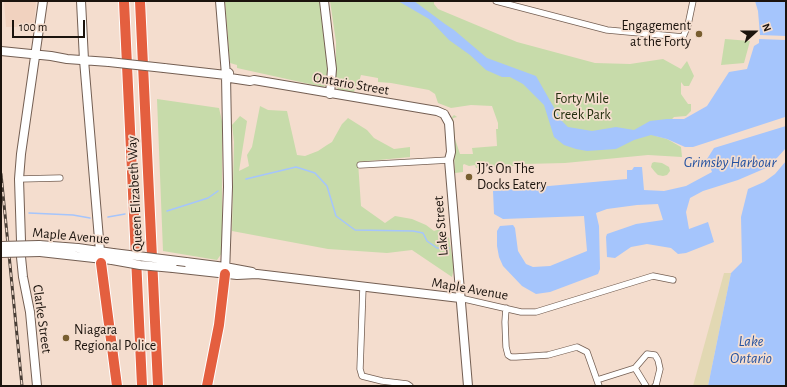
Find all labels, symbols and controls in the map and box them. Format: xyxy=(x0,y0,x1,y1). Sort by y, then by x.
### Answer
scale bar xyxy=(14,12,87,38)
north arrow xyxy=(735,12,775,52)
place label: Engagement at the Forty xyxy=(621,18,691,50)
text: 100 m xyxy=(19,21,47,33)
text: N xyxy=(760,22,773,33)
marker: Engagement at the Forty xyxy=(694,29,704,39)
street label: Ontario Street xyxy=(312,69,390,99)
park label: Forty Mile Creek Park xyxy=(553,91,611,124)
street label: Queen Elizabeth Way xyxy=(124,136,146,252)
water label: Grimsby Harbour xyxy=(684,153,776,171)
place label: JJ’s On The Docks Eatery xyxy=(477,161,547,194)
marker: JJ’s On The Docks Eatery xyxy=(464,172,474,182)
street label: Lake Street xyxy=(430,195,452,257)
street label: Maple Avenue xyxy=(32,224,110,248)
street label: Maple Avenue xyxy=(430,274,510,304)
street label: Clarke Street xyxy=(29,283,55,355)
place label: Niagara Regional Police xyxy=(74,322,156,354)
water label: Lake Ontario xyxy=(730,332,772,367)
marker: Niagara Regional Police xyxy=(61,333,71,343)

